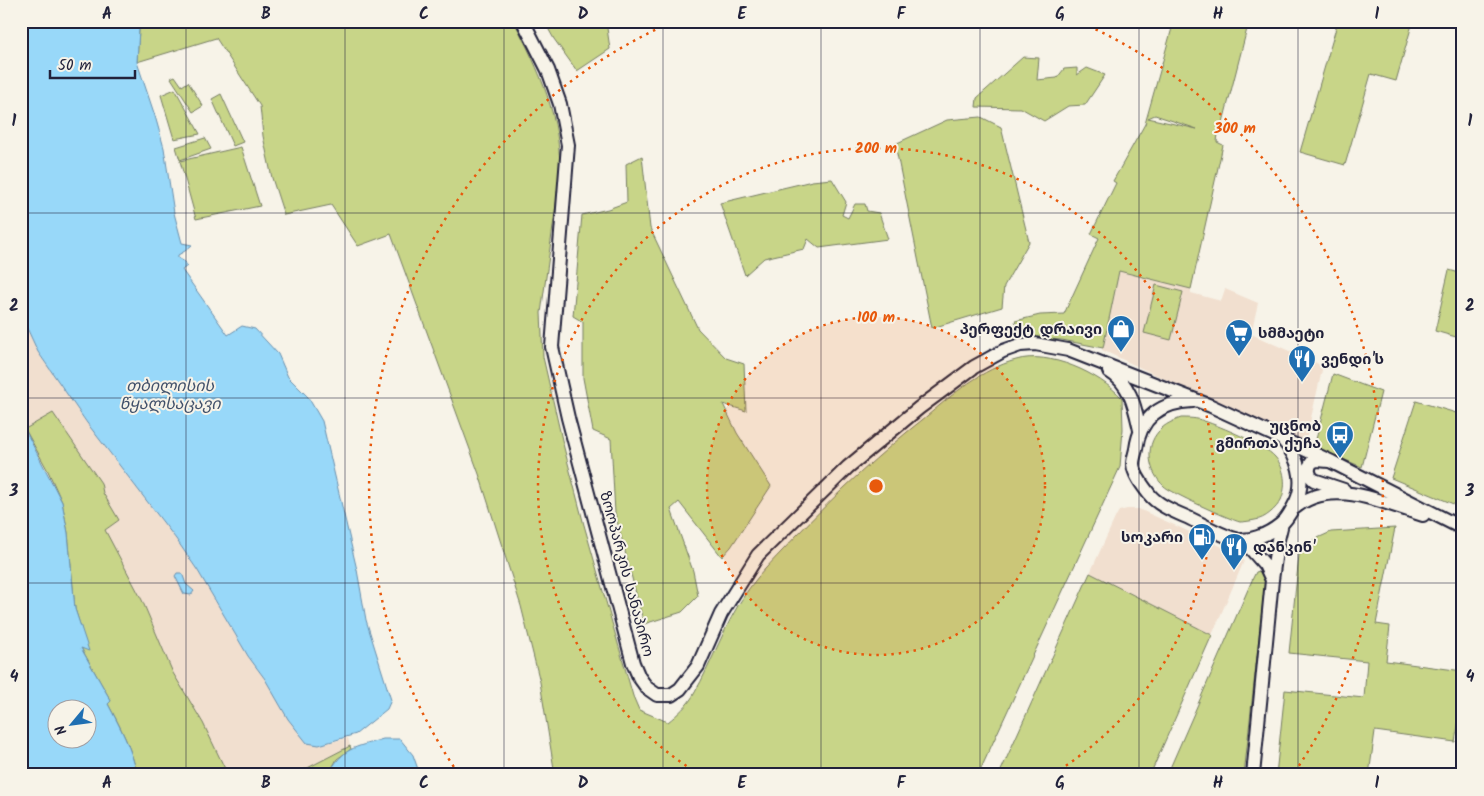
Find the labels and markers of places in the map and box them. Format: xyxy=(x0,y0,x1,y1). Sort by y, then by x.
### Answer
shop icon: პერფექტ დრაივი xyxy=(1106,314,1136,353)
place label: პერფექტ დრაივი xyxy=(960,318,1102,342)
supermarket icon: სმმაეტი xyxy=(1224,318,1254,357)
place label: სმმაეტი xyxy=(1258,322,1324,346)
restaurant icon: ვენდი'ს xyxy=(1287,344,1317,383)
place label: ვენდი'ს xyxy=(1321,348,1384,372)
place label: უცნობ გმირთა ქუჩა xyxy=(1216,415,1321,456)
bus stop icon: უცნობ გმირთა ქუჩა xyxy=(1325,420,1355,459)
centre of rings xyxy=(867,477,885,495)
fuel station icon: სოკარი xyxy=(1187,522,1217,561)
place label: სოკარი xyxy=(1121,526,1183,550)
restaurant icon: დანკინ' xyxy=(1219,532,1249,571)
place label: დანკინ' xyxy=(1253,536,1316,560)

